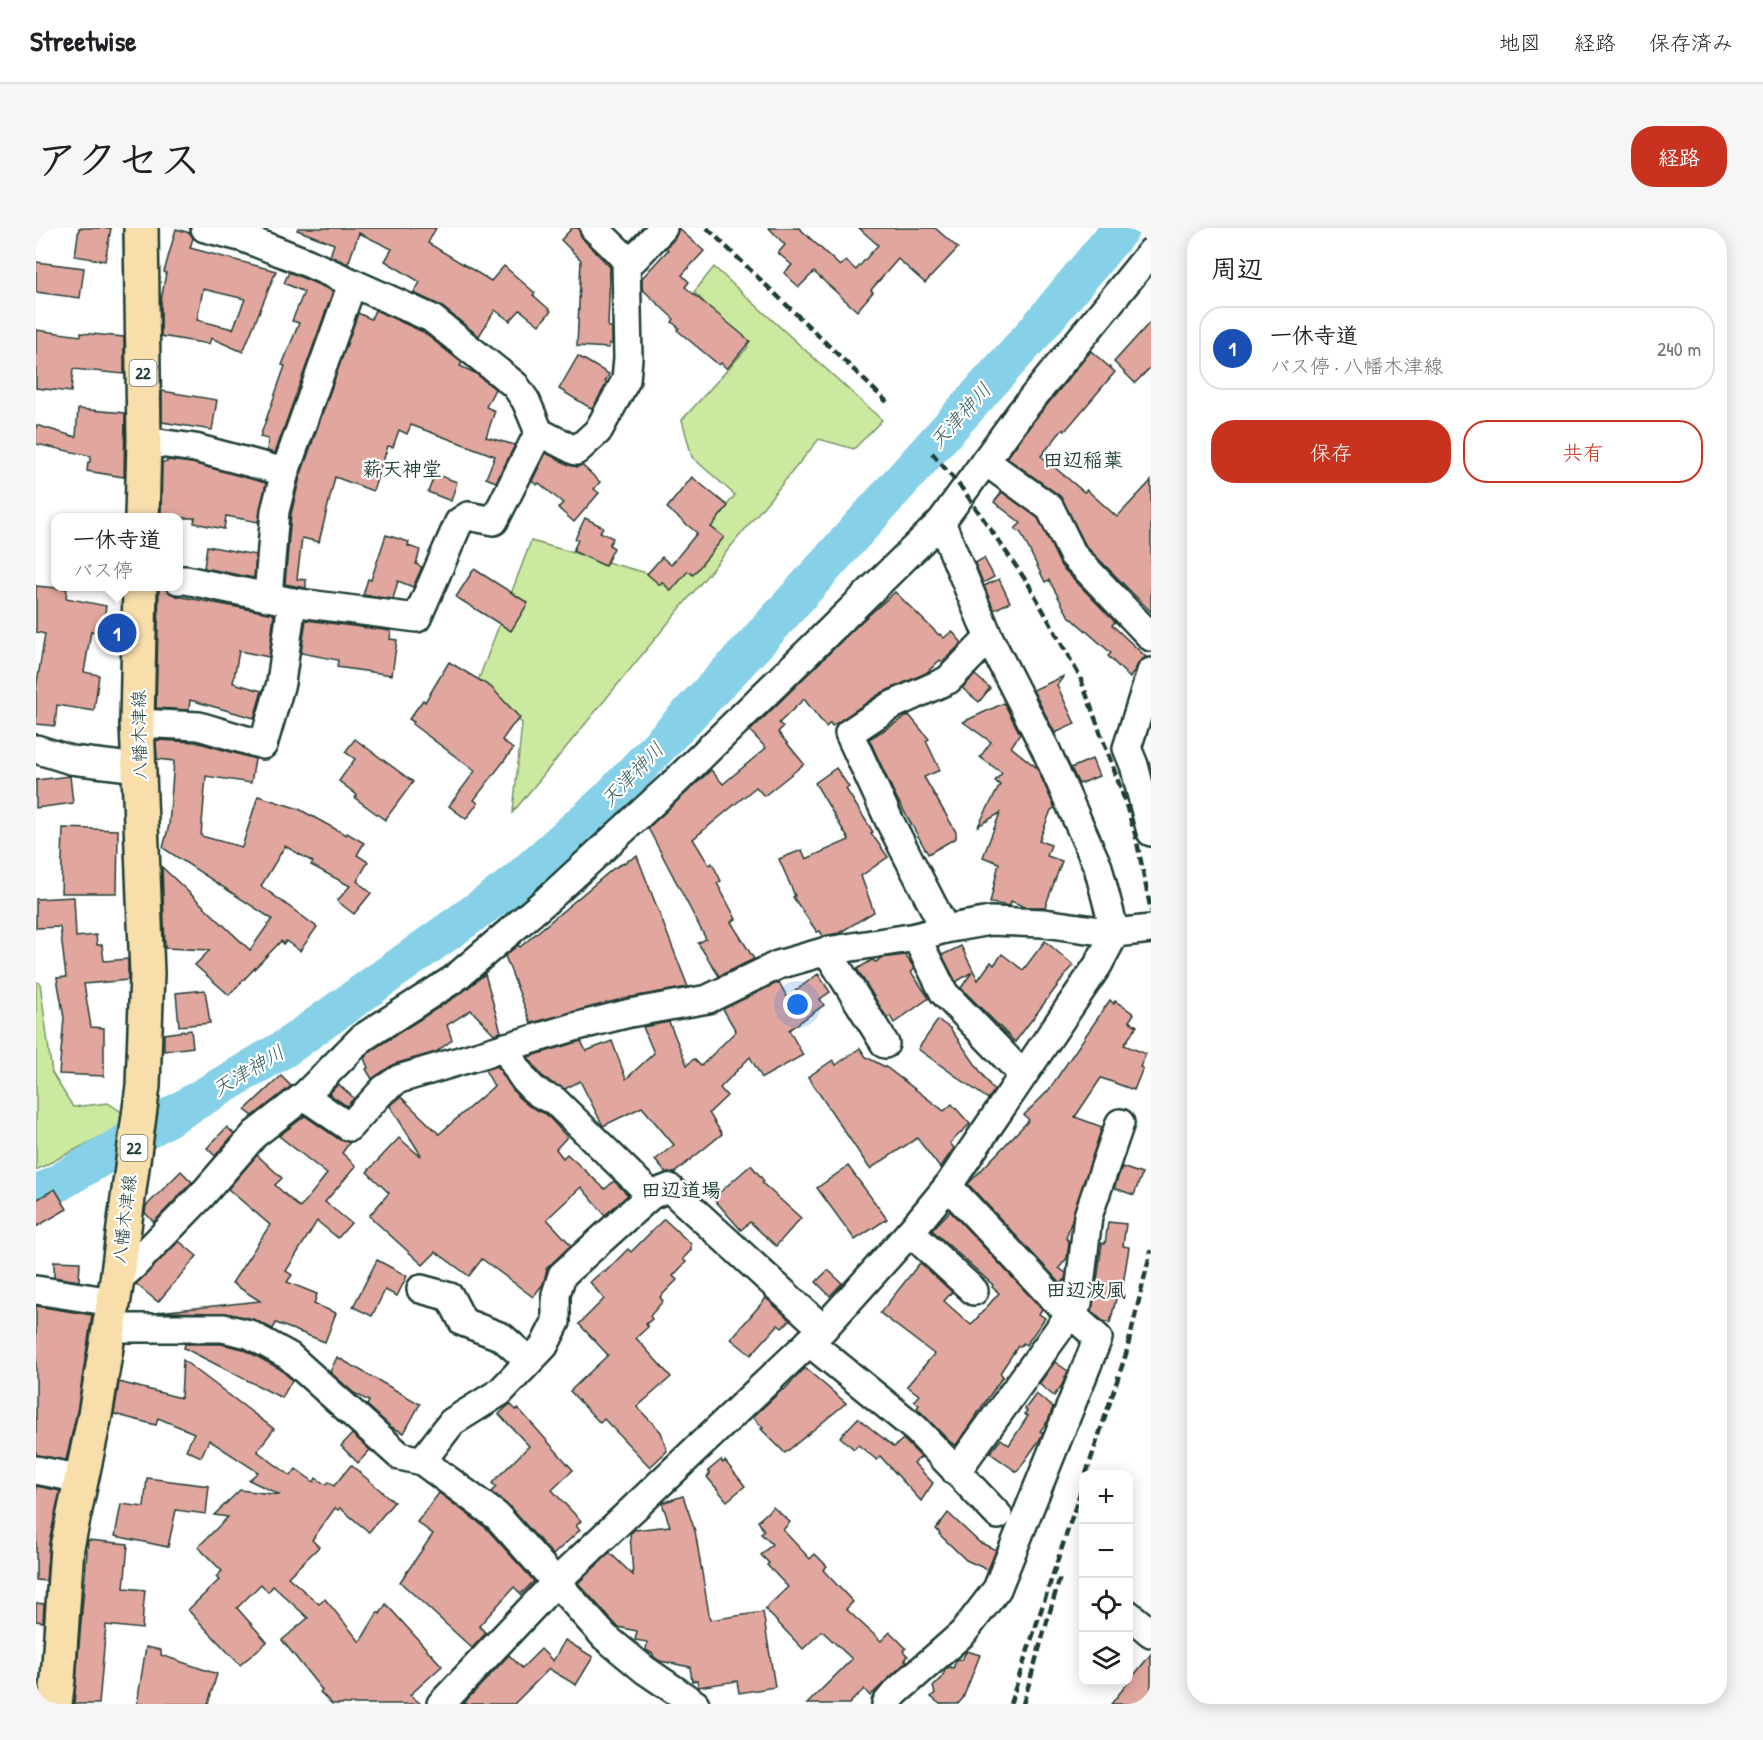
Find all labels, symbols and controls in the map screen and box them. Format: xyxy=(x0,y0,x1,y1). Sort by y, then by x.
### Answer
text: Streetwise xyxy=(30,22,136,60)
text: 地図 xyxy=(1499,28,1541,57)
text: 経路 xyxy=(1574,28,1616,57)
text: 保存済み xyxy=(1649,28,1733,57)
button: 経路 xyxy=(1631,126,1727,187)
text: アクセス xyxy=(36,130,201,187)
text: 周辺 xyxy=(1211,251,1263,286)
text: 一休寺道 xyxy=(1270,320,1358,350)
text: 1 xyxy=(1229,335,1236,362)
text: 240 m xyxy=(1657,335,1701,362)
text: バス停 · 八幡木津線 xyxy=(1270,352,1443,379)
road number: 22 xyxy=(130,360,156,386)
water label: 天津神川 xyxy=(923,376,997,454)
button: 保存 xyxy=(1211,420,1451,483)
button: 共有 xyxy=(1463,420,1703,483)
district label: 田辺稲葉 xyxy=(1043,446,1123,473)
district label: 薪天神堂 xyxy=(362,455,442,482)
popup xyxy=(51,513,183,591)
text: 一休寺道 xyxy=(73,524,161,554)
text: バス停 xyxy=(73,556,133,583)
pin: 1 xyxy=(98,610,136,656)
street label: 八幡木津線 xyxy=(126,690,152,780)
water label: 天津神川 xyxy=(595,736,669,812)
your location xyxy=(783,990,812,1019)
water label: 天津神川 xyxy=(207,1038,289,1102)
road number: 22 xyxy=(120,1135,148,1161)
street label: 八幡木津線 xyxy=(106,1173,142,1265)
district label: 田辺道場 xyxy=(641,1176,721,1203)
district label: 田辺波風 xyxy=(1046,1276,1126,1303)
map controls xyxy=(1079,1470,1133,1686)
button: + xyxy=(1079,1470,1133,1524)
button: − xyxy=(1079,1524,1133,1578)
button: locate xyxy=(1079,1578,1133,1632)
button: layers xyxy=(1079,1632,1133,1686)

